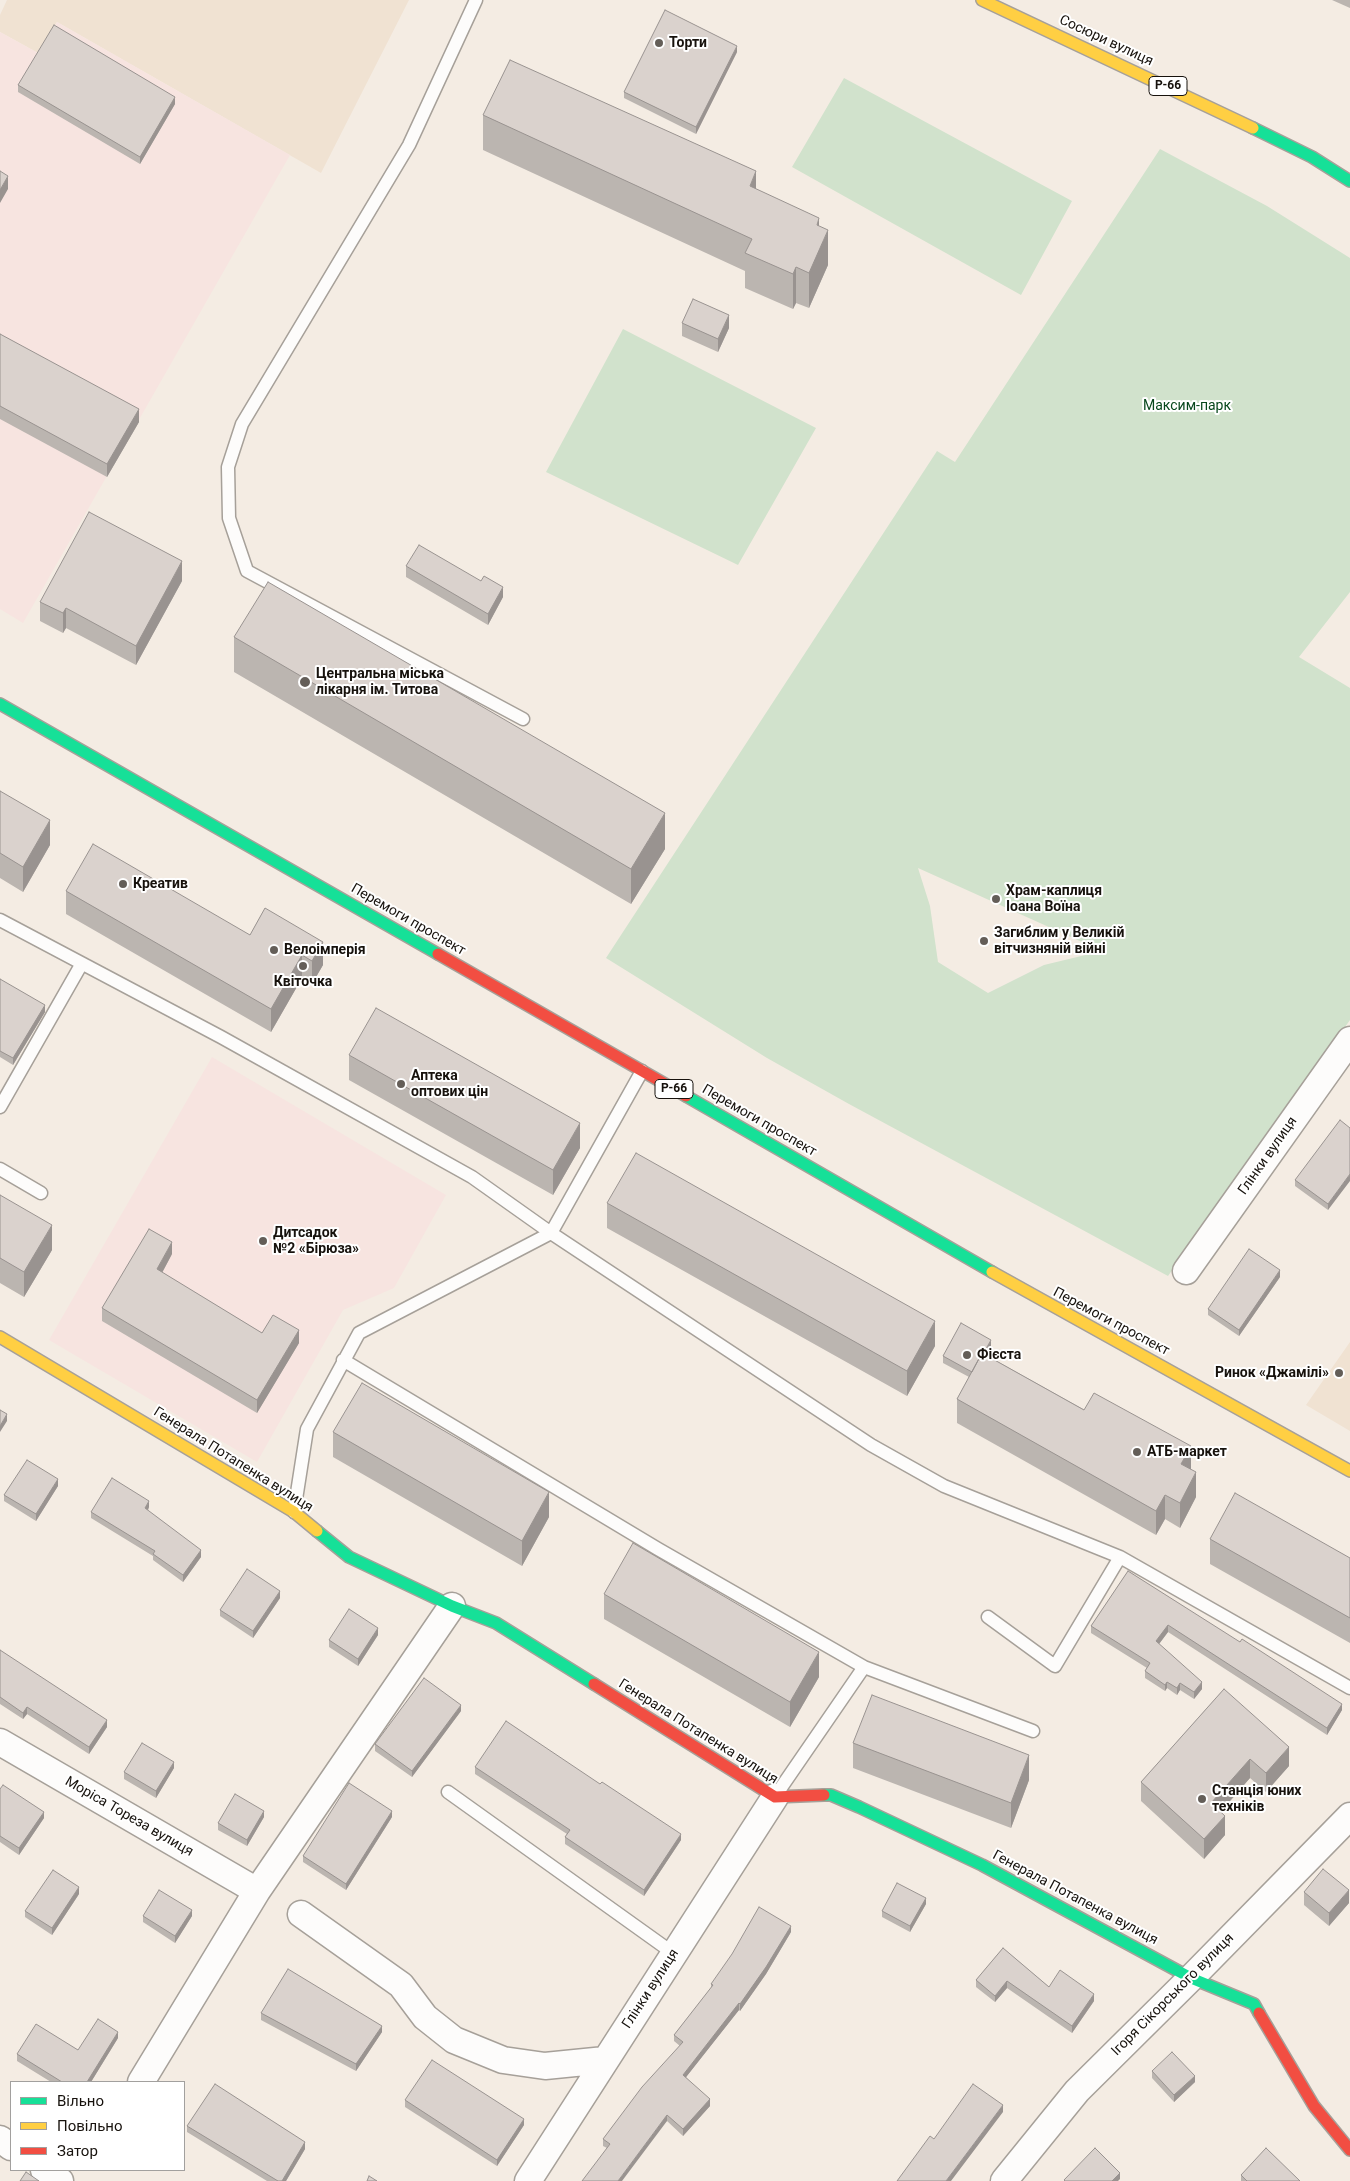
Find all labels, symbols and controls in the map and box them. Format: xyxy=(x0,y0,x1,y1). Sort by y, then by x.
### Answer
street label: Сосюри вулиця xyxy=(1056,12,1156,70)
place label: Торти xyxy=(669,35,707,51)
marker: Торти xyxy=(653,37,665,49)
road number: Р-66 xyxy=(1149,76,1187,95)
park label: Максим-парк xyxy=(1143,398,1231,414)
place label: Центральна міська лікарня ім. Титова xyxy=(316,666,444,699)
marker: Центральна міська лікарня ім. Титова xyxy=(298,675,312,689)
place label: Креатив xyxy=(133,876,188,892)
marker: Креатив xyxy=(117,878,129,890)
street label: Перемоги проспект xyxy=(348,880,468,960)
place label: Храм-каплиця Іоана Воїна xyxy=(1006,883,1102,916)
marker: Храм-каплиця Іоана Воїна xyxy=(990,893,1002,905)
place label: Загиблим у Великій вітчизняній війні xyxy=(994,925,1124,958)
marker: Загиблим у Великій вітчизняній війні xyxy=(978,935,990,947)
place label: Велоімперія xyxy=(284,942,366,958)
marker: Велоімперія xyxy=(268,944,280,956)
marker: Квіточка xyxy=(297,960,309,972)
place label: Квіточка xyxy=(274,974,332,990)
place label: Аптека оптових цін xyxy=(411,1068,488,1100)
marker: Аптека оптових цін xyxy=(395,1078,407,1090)
road number: Р-66 xyxy=(655,1080,693,1098)
street label: Перемоги проспект xyxy=(699,1081,819,1161)
street label: Глінки вулиця xyxy=(1235,1114,1301,1198)
place label: Дитсадок №2 «Бірюза» xyxy=(273,1225,359,1258)
marker: Дитсадок №2 «Бірюза» xyxy=(257,1235,269,1247)
street label: Перемоги проспект xyxy=(1050,1284,1172,1360)
place label: Фієста xyxy=(977,1347,1021,1363)
marker: Фієста xyxy=(961,1349,973,1361)
place label: Ринок «Джамілі» xyxy=(1215,1365,1329,1381)
marker: Ринок «Джамілі» xyxy=(1333,1367,1345,1379)
street label: Генерала Потапенка вулиця xyxy=(150,1404,316,1516)
place label: АТБ-маркет xyxy=(1147,1444,1227,1460)
marker: АТБ-маркет xyxy=(1131,1446,1143,1458)
street label: Генерала Потапенка вулиця xyxy=(615,1676,781,1788)
street label: Моріса Тореза вулиця xyxy=(62,1773,196,1861)
place label: Станція юних техніків xyxy=(1212,1783,1301,1815)
marker: Станція юних техніків xyxy=(1196,1793,1208,1805)
street label: Генерала Потапенка вулиця xyxy=(989,1847,1161,1949)
street label: Ігоря Сікорського вулиця xyxy=(1108,1930,1238,2060)
street label: Глінки вулиця xyxy=(619,1946,683,2032)
legend xyxy=(10,2081,185,2171)
text: Вільно xyxy=(57,2092,104,2110)
text: Повільно xyxy=(57,2117,123,2135)
text: Затор xyxy=(57,2142,98,2160)

